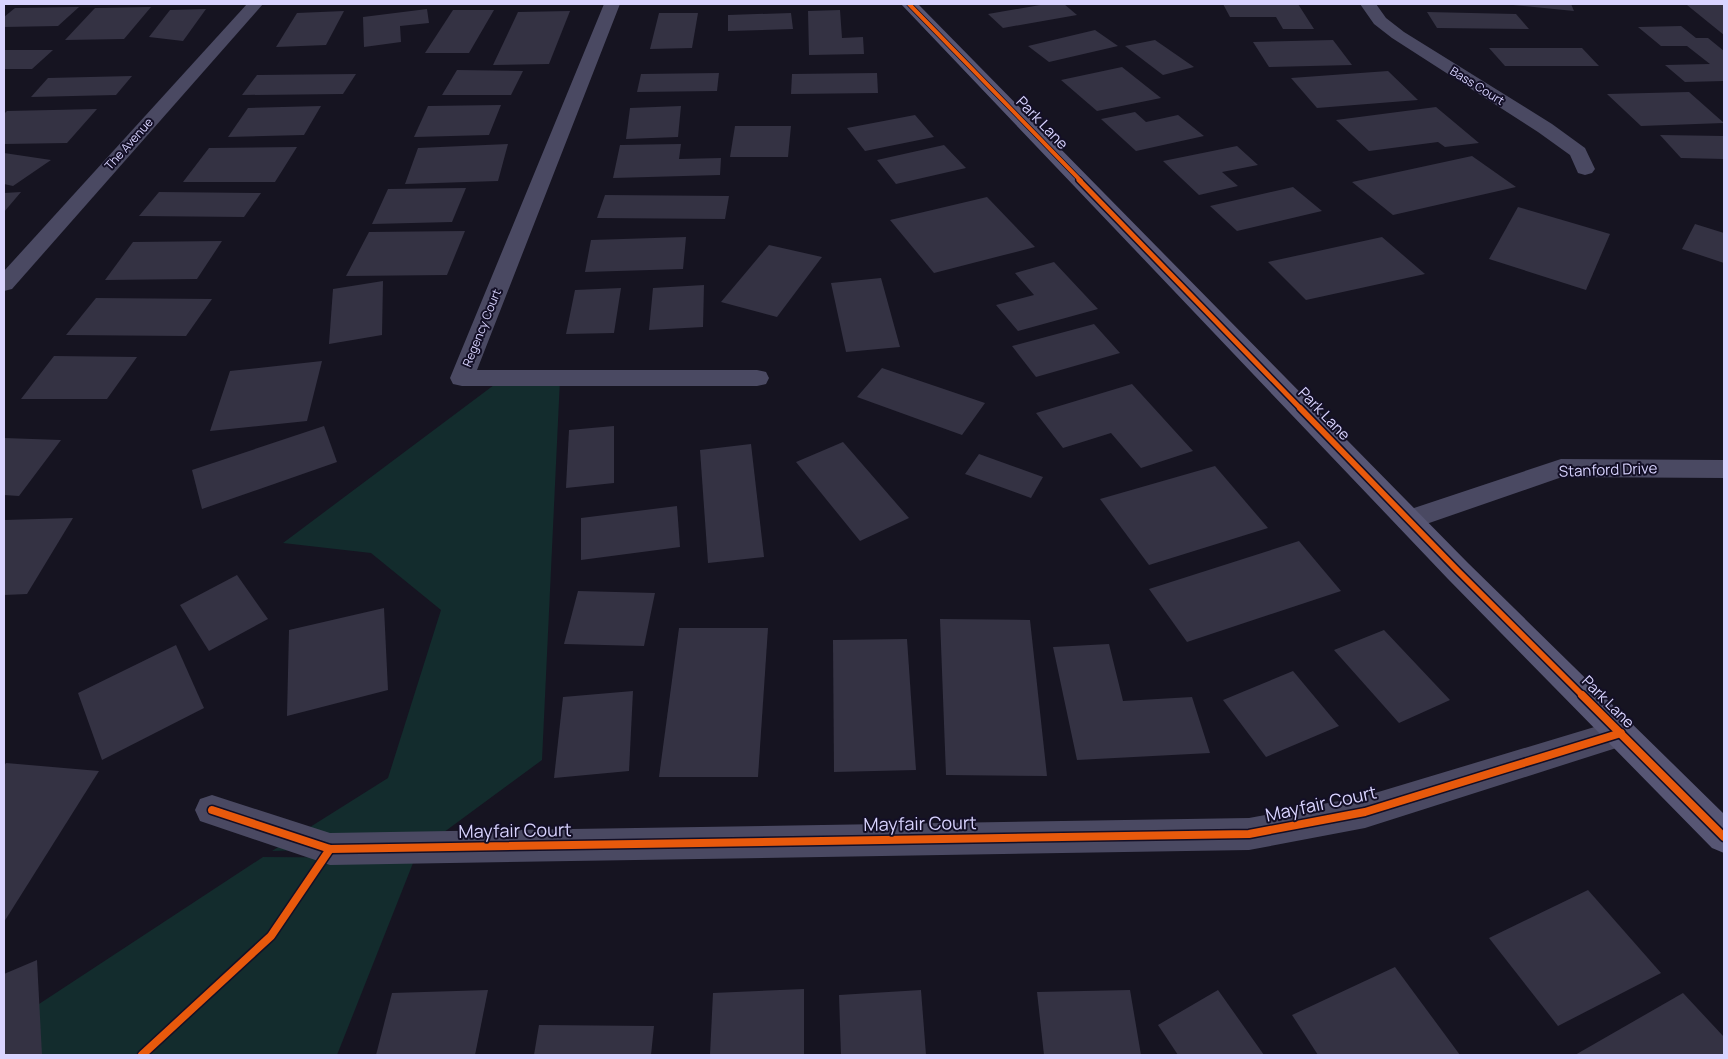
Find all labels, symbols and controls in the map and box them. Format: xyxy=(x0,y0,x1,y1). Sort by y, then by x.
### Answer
street label: Bass Court xyxy=(1447,62,1508,109)
street label: Park Lane xyxy=(1012,91,1073,154)
street label: The Avenue xyxy=(101,114,157,173)
street label: Regency Court xyxy=(458,286,505,369)
street label: Park Lane xyxy=(1294,382,1355,445)
street label: Stanford Drive xyxy=(1558,457,1658,482)
street label: Park Lane xyxy=(1577,671,1639,733)
street label: Mayfair Court xyxy=(1263,780,1379,827)
street label: Mayfair Court xyxy=(863,810,977,836)
street label: Mayfair Court xyxy=(458,817,572,843)

